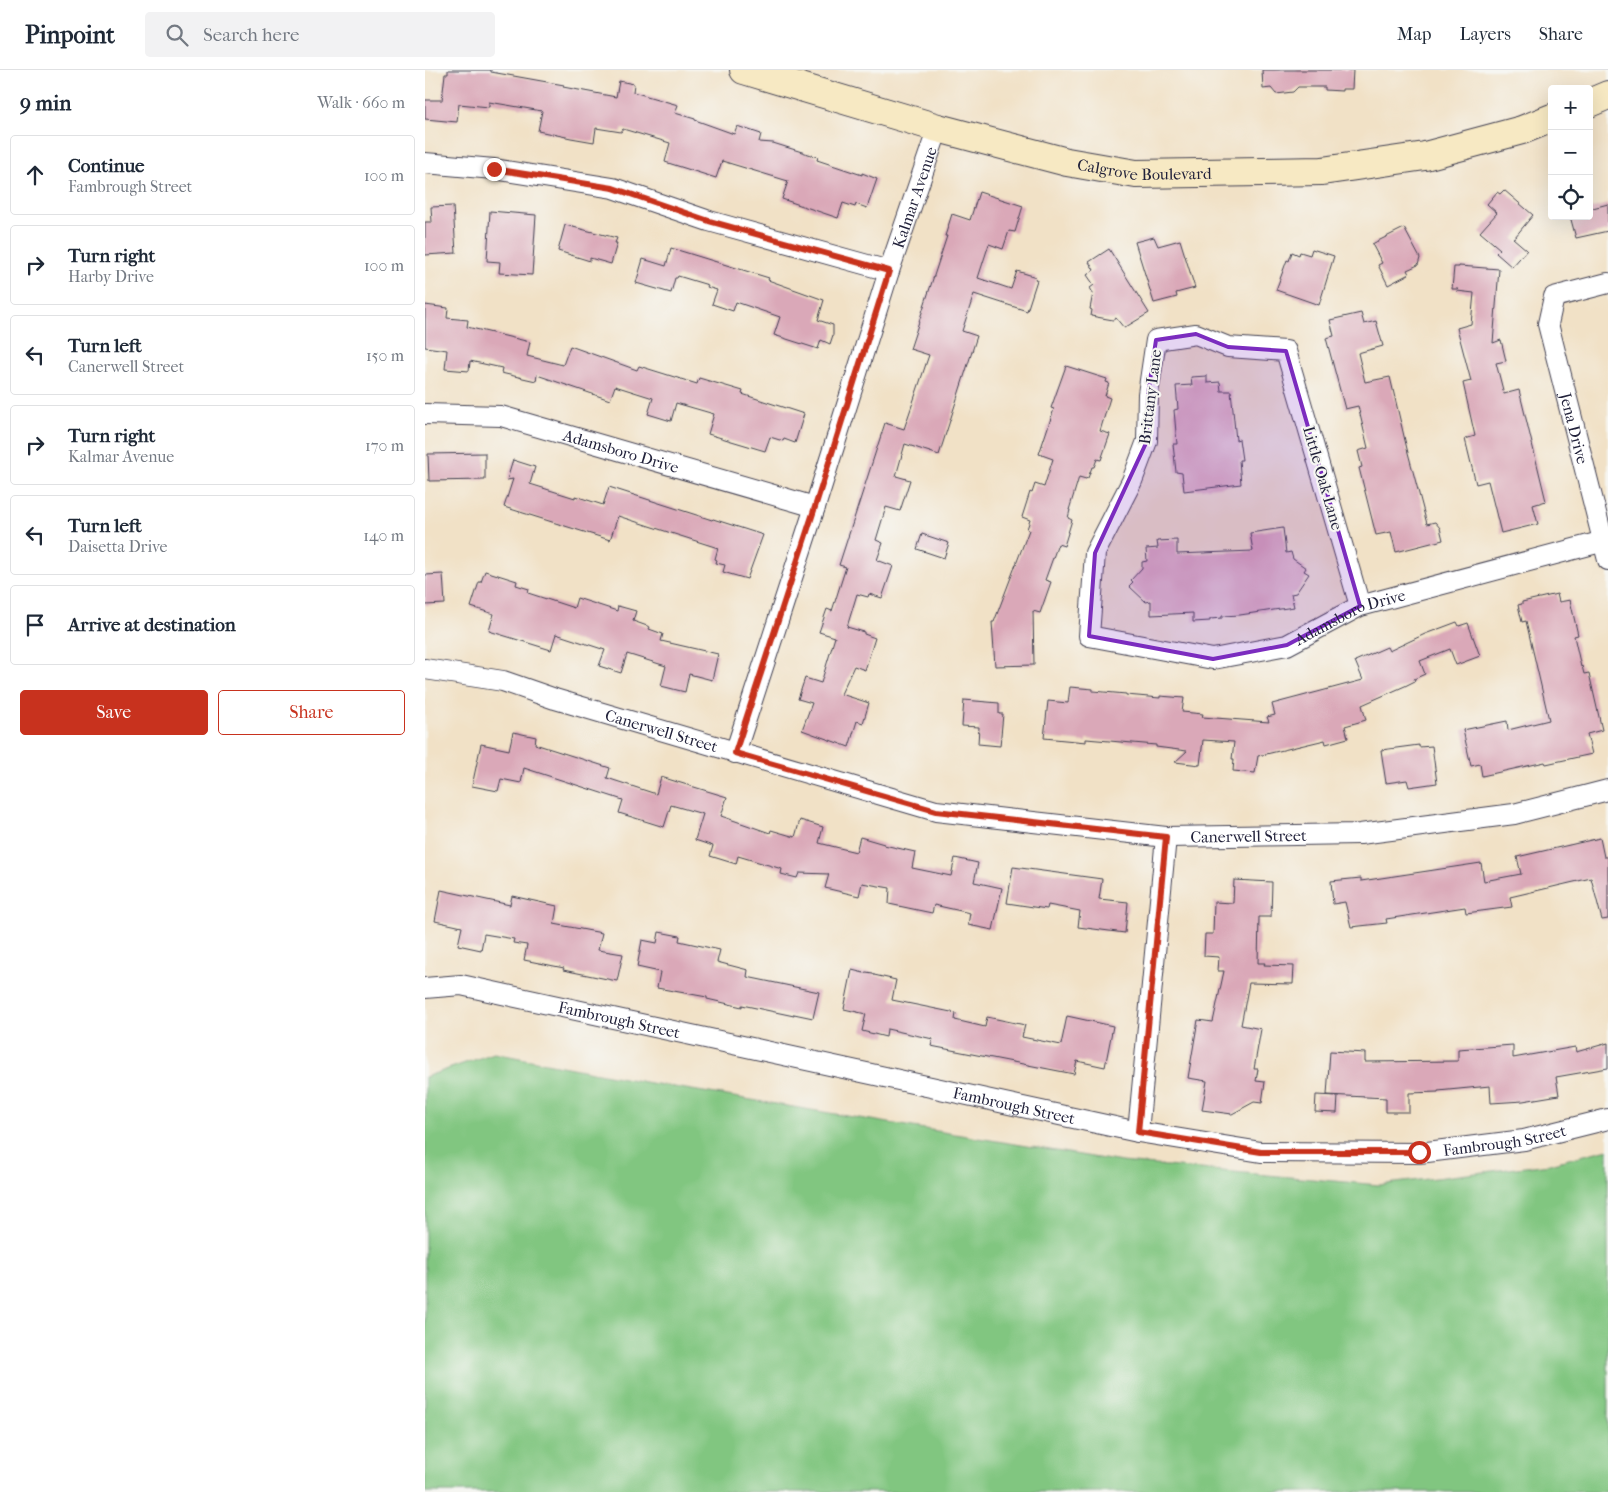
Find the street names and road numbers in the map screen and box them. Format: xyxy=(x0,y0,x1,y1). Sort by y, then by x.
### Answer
street label: Kalmar Avenue xyxy=(888,144,941,251)
street label: Calgrove Boulevard xyxy=(1076,154,1212,184)
street label: Brittany Lane xyxy=(1135,348,1165,446)
street label: Jena Drive xyxy=(1556,389,1593,466)
street label: Little Oak Lane xyxy=(1299,424,1347,532)
street label: Adamsboro Drive xyxy=(560,425,681,477)
street label: Adamsboro Drive xyxy=(1290,585,1407,649)
street label: Canerwell Street xyxy=(603,705,720,756)
street label: Canerwell Street xyxy=(1190,825,1307,846)
street label: Fambrough Street xyxy=(556,997,682,1042)
street label: Fambrough Street xyxy=(951,1083,1077,1128)
street label: Fambrough Street xyxy=(1442,1120,1568,1159)

